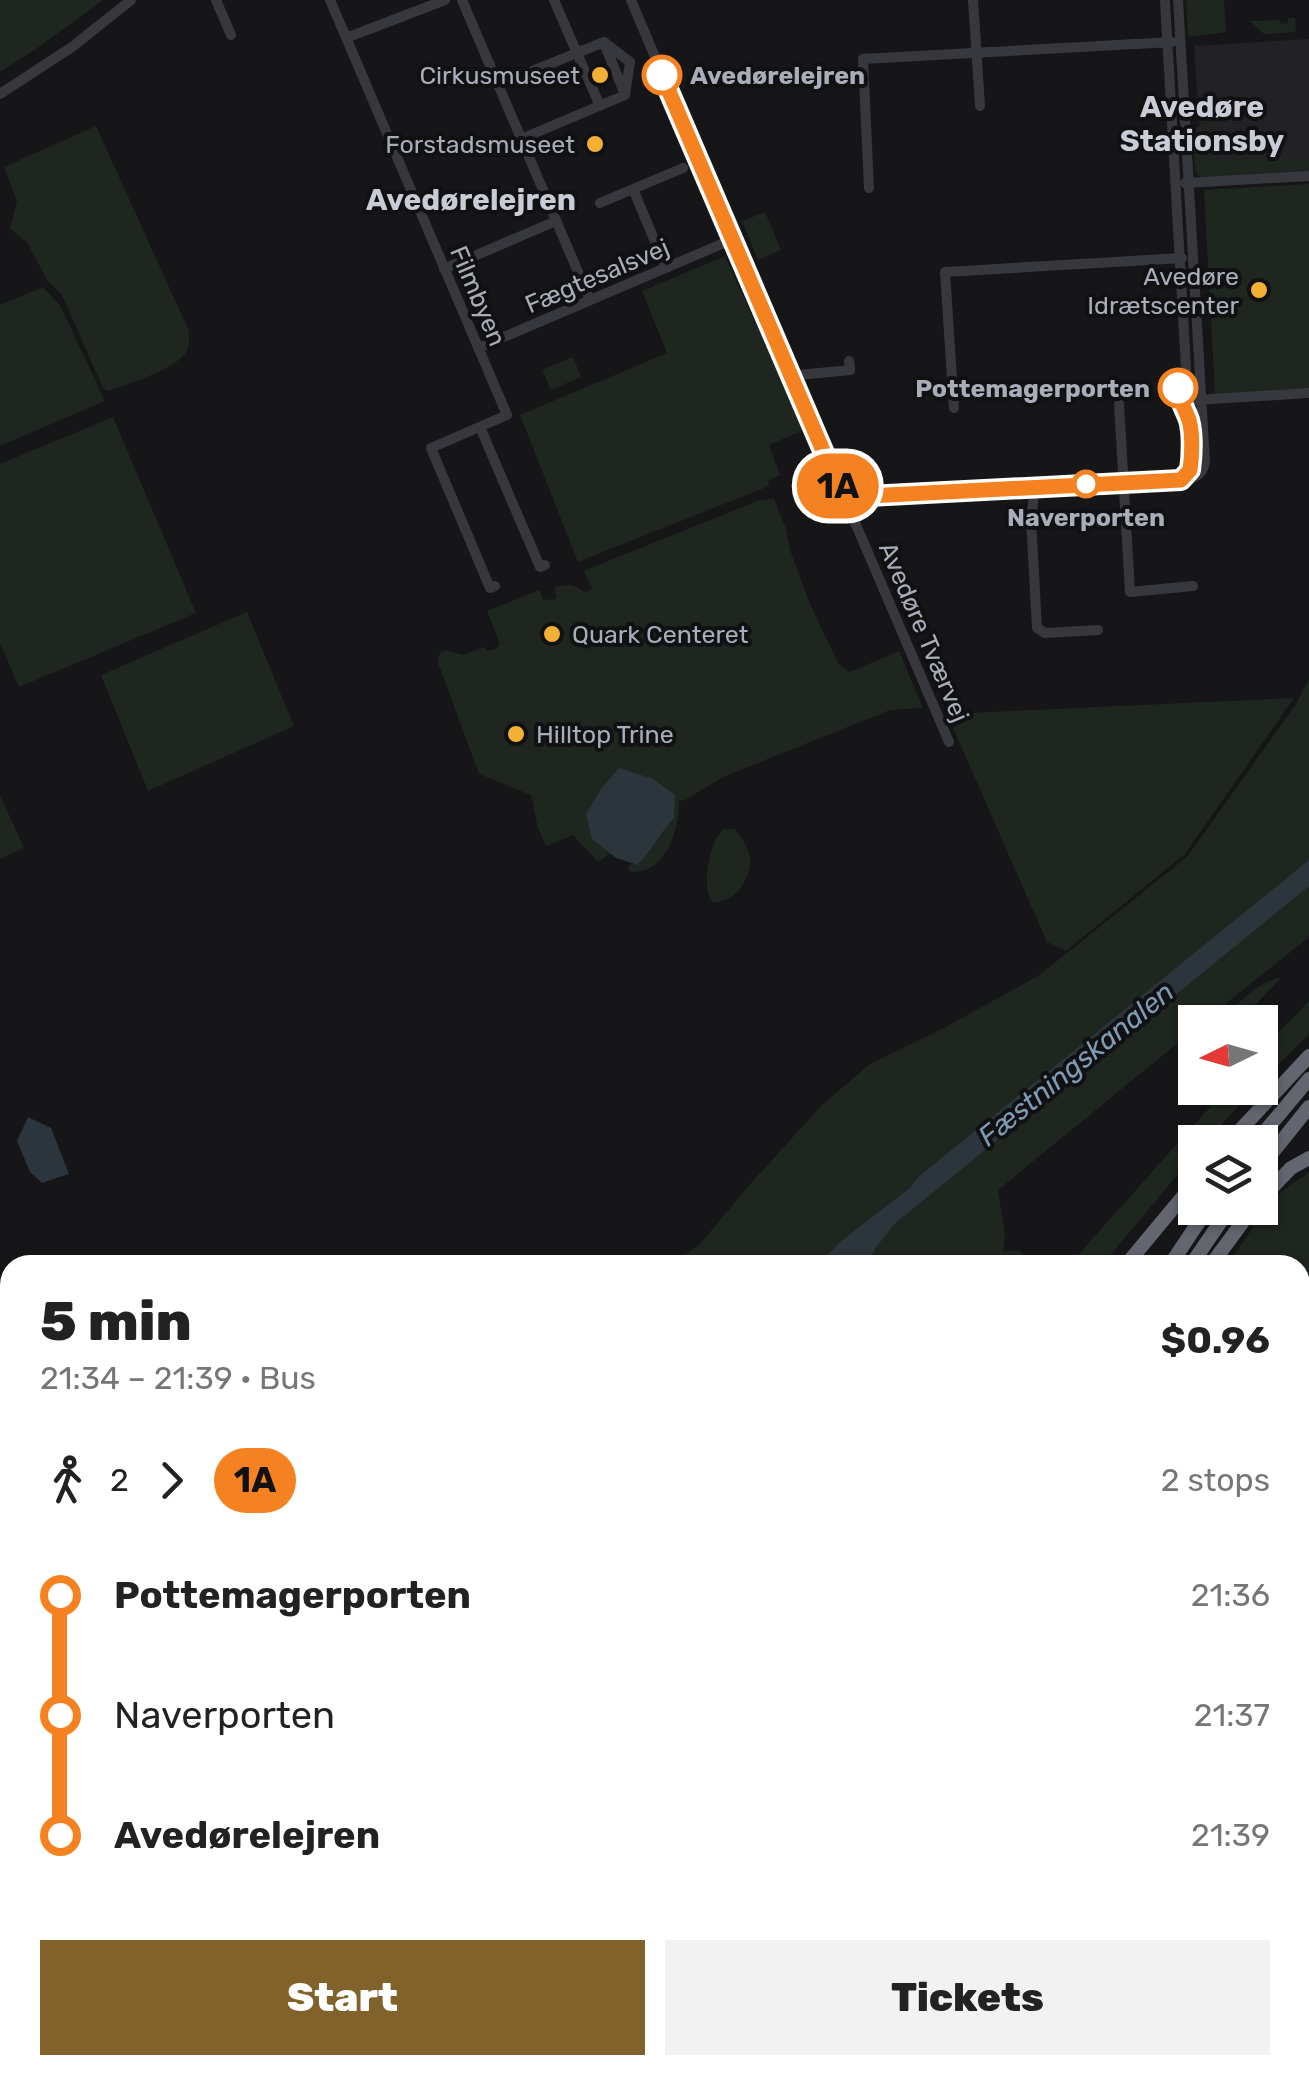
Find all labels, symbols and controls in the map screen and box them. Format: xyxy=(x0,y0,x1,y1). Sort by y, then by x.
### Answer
marker: Avedørelejren xyxy=(643,56,681,94)
place label: Cirkusmuseet xyxy=(419,61,580,90)
place label: Avedørelejren xyxy=(690,61,865,90)
marker: Cirkusmuseet xyxy=(589,64,611,86)
district label: Avedøre Stationsby xyxy=(1120,89,1284,159)
place label: Forstadsmuseet xyxy=(385,130,575,159)
marker: Forstadsmuseet xyxy=(584,133,606,155)
district label: Avedørelejren xyxy=(366,182,576,218)
street label: Fægtesalsvej xyxy=(521,233,673,319)
street label: Filmbyen xyxy=(444,242,512,350)
place label: Avedøre Idrætscenter xyxy=(1087,262,1239,320)
marker: Avedøre Idrætscenter xyxy=(1248,279,1270,301)
marker: Pottemagerporten xyxy=(1159,369,1197,407)
place label: Pottemagerporten xyxy=(915,374,1150,403)
line badge: 1A xyxy=(793,454,883,518)
text: 1A xyxy=(817,465,859,507)
marker: Naverporten xyxy=(1073,471,1099,497)
place label: Naverporten xyxy=(1007,503,1165,532)
street label: Avedøre Tværvej xyxy=(873,538,975,726)
place label: Quark Centeret xyxy=(572,620,749,649)
marker: Quark Centeret xyxy=(541,623,563,645)
place label: Hilltop Trine xyxy=(536,720,674,749)
marker: Hilltop Trine xyxy=(505,723,527,745)
water label: Fæstningskanalen xyxy=(972,975,1180,1153)
north arrow xyxy=(1178,1005,1278,1105)
map controls xyxy=(1178,1005,1278,1225)
button: layers xyxy=(1178,1125,1278,1225)
text: 5 min xyxy=(40,1289,192,1354)
text: $0.96 xyxy=(1161,1317,1270,1363)
text: 21:34 – 21:39 · Bus xyxy=(40,1359,316,1397)
icon: walk xyxy=(40,1453,95,1508)
icon: forward xyxy=(144,1453,199,1508)
text: 1A xyxy=(234,1459,276,1501)
text: 2 xyxy=(110,1461,129,1499)
text: 2 stops xyxy=(1161,1461,1270,1499)
text: Pottemagerporten xyxy=(114,1572,471,1618)
text: 21:36 xyxy=(1191,1576,1270,1614)
text: Naverporten xyxy=(114,1692,335,1738)
text: 21:37 xyxy=(1194,1696,1270,1734)
text: Avedørelejren xyxy=(114,1812,380,1858)
text: 21:39 xyxy=(1191,1816,1270,1854)
button: Start xyxy=(40,1940,645,2055)
button: Tickets xyxy=(665,1940,1270,2055)

